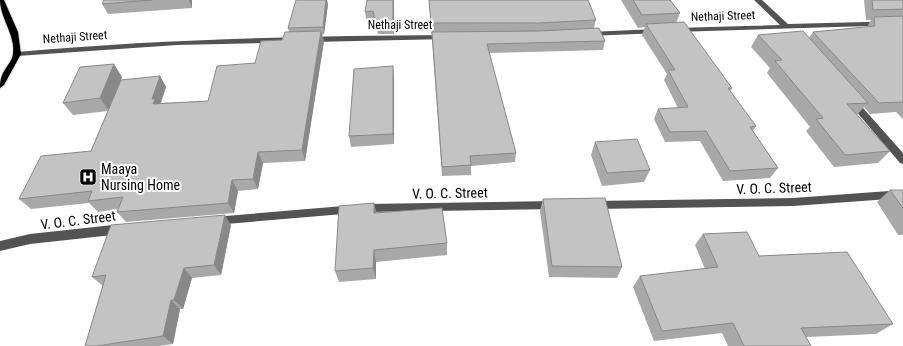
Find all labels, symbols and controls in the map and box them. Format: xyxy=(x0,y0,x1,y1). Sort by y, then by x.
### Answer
street label: Nethaji Street xyxy=(691,8,756,24)
street label: Nethaji Street xyxy=(368,18,433,32)
street label: Nethaji Street xyxy=(42,28,108,46)
place label: Maaya Nursing Home xyxy=(101,161,180,193)
hospital icon: Maaya Nursing Home xyxy=(78,167,98,187)
street label: V. O. C. Street xyxy=(736,179,812,197)
street label: V. O. C. Street xyxy=(412,184,488,202)
street label: V. O. C. Street xyxy=(40,207,116,233)

